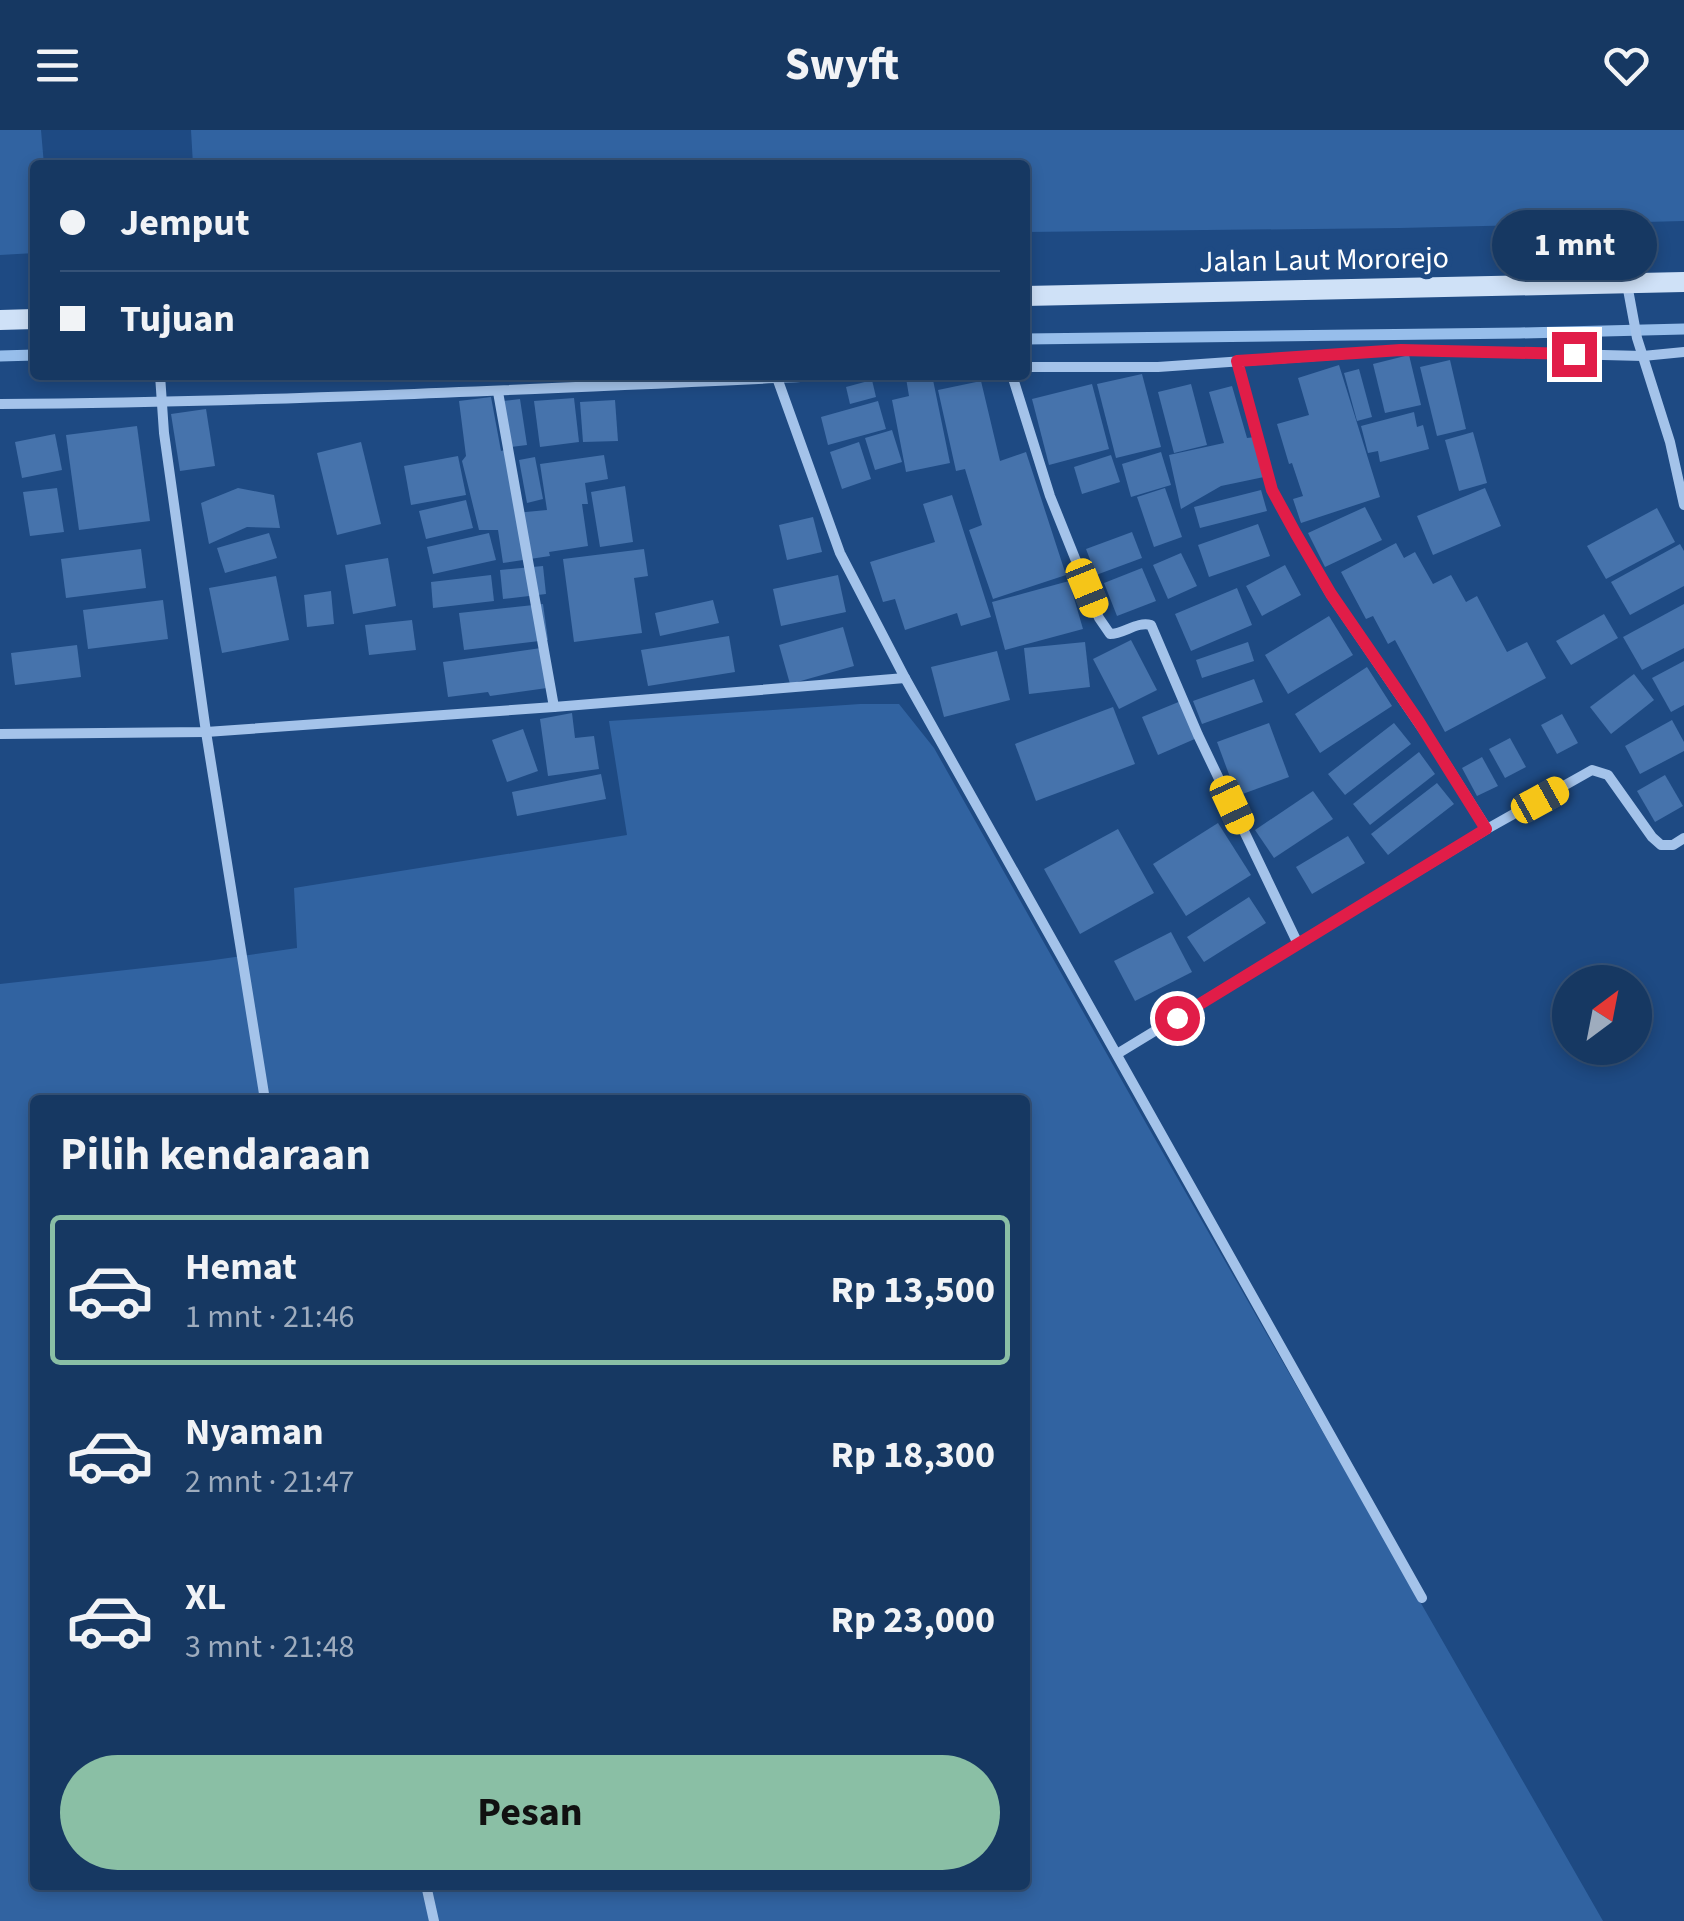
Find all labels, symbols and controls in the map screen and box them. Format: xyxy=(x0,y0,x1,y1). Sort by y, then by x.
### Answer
text: Swyft xyxy=(785,33,899,97)
icon: menu xyxy=(30,38,85,93)
icon: heart xyxy=(1599,38,1654,93)
text: Jemput xyxy=(120,196,250,250)
callout: 1 mnt xyxy=(1492,209,1656,279)
text: 1 mnt xyxy=(1534,222,1615,268)
street label: Jalan Laut Mororejo xyxy=(1199,236,1449,284)
text: Tujuan xyxy=(120,292,235,346)
route end xyxy=(1552,332,1597,377)
car xyxy=(1062,555,1112,621)
car xyxy=(1206,771,1258,839)
car xyxy=(1506,772,1574,828)
north arrow xyxy=(1552,965,1652,1065)
map controls xyxy=(1552,965,1652,1065)
route start xyxy=(1155,996,1200,1041)
text: Pilih kendaraan xyxy=(60,1123,371,1187)
text: Hemat xyxy=(185,1240,297,1294)
icon: car xyxy=(65,1245,155,1335)
text: Rp 13,500 xyxy=(831,1263,995,1317)
text: 1 mnt · 21:46 xyxy=(185,1294,355,1340)
text: Nyaman xyxy=(185,1405,324,1459)
icon: car xyxy=(65,1410,155,1500)
text: Rp 18,300 xyxy=(831,1428,995,1482)
text: 2 mnt · 21:47 xyxy=(185,1459,355,1505)
text: XL xyxy=(185,1570,226,1624)
icon: car xyxy=(65,1575,155,1665)
text: Rp 23,000 xyxy=(831,1593,995,1647)
text: 3 mnt · 21:48 xyxy=(185,1624,355,1670)
button: Pesan xyxy=(60,1755,1000,1870)

